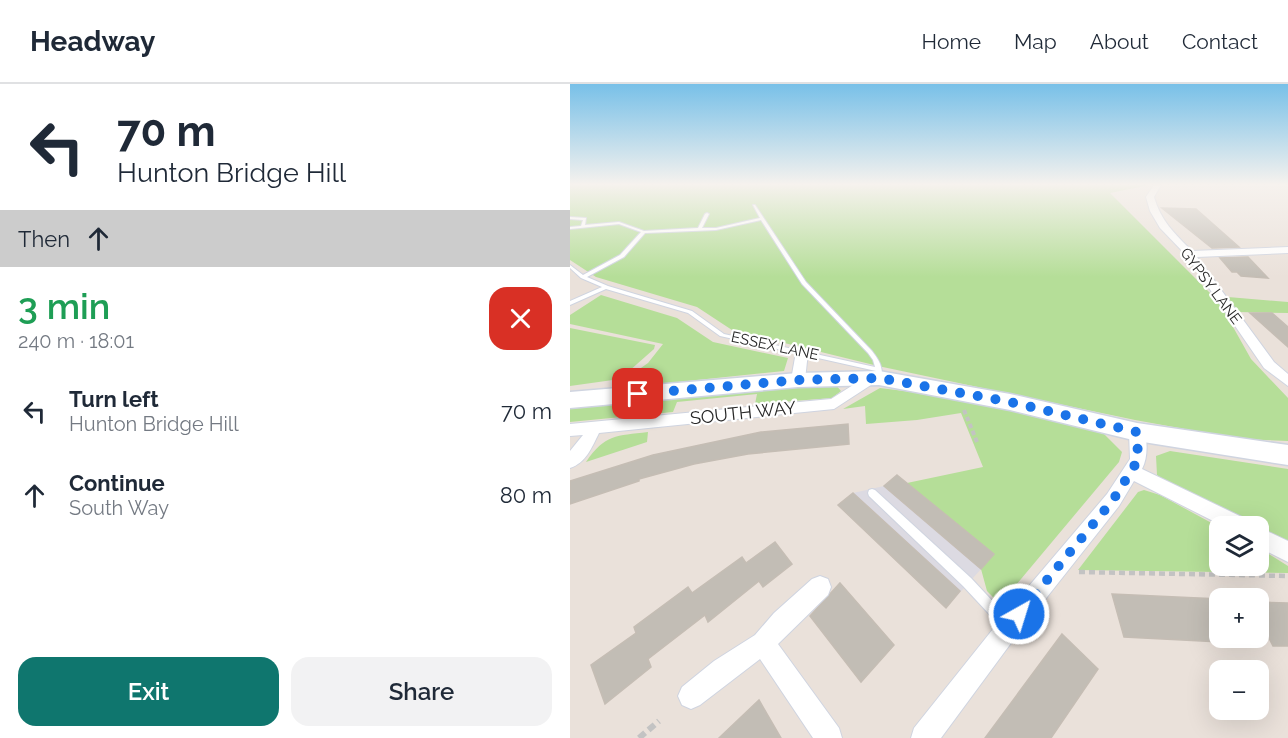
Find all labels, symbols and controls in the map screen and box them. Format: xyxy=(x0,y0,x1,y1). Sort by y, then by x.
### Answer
text: Headway xyxy=(30,25,155,58)
text: Home xyxy=(922,29,981,54)
text: Map xyxy=(1014,29,1057,54)
text: About xyxy=(1090,29,1149,54)
text: Contact xyxy=(1182,29,1258,54)
text: 70 m xyxy=(117,107,216,156)
icon: left xyxy=(18,108,96,186)
text: Hunton Bridge Hill xyxy=(117,157,346,188)
icon: ahead xyxy=(82,222,115,255)
text: Then xyxy=(18,226,70,252)
street label: GYPSY LANE xyxy=(1176,244,1246,328)
text: 3 min xyxy=(18,285,110,327)
button: close xyxy=(489,287,552,350)
street label: ESSEX LANE xyxy=(730,328,820,364)
text: 240 m · 18:01 xyxy=(18,329,134,353)
pin xyxy=(612,368,663,419)
icon: arrive xyxy=(621,377,654,410)
text: Turn left xyxy=(69,386,159,412)
icon: left xyxy=(18,395,51,428)
street label: SOUTH WAY xyxy=(689,396,797,429)
text: 70 m xyxy=(501,398,552,424)
text: Hunton Bridge Hill xyxy=(69,412,239,436)
text: Continue xyxy=(69,470,165,496)
icon: ahead xyxy=(18,479,51,512)
text: 80 m xyxy=(500,482,552,508)
text: South Way xyxy=(69,496,169,520)
map controls xyxy=(1209,516,1269,720)
button: layers xyxy=(1209,516,1269,576)
position arrow xyxy=(987,582,1051,646)
button: + xyxy=(1209,588,1269,648)
button: Exit xyxy=(18,657,279,726)
button: Share xyxy=(291,657,552,726)
button: − xyxy=(1209,660,1269,720)

